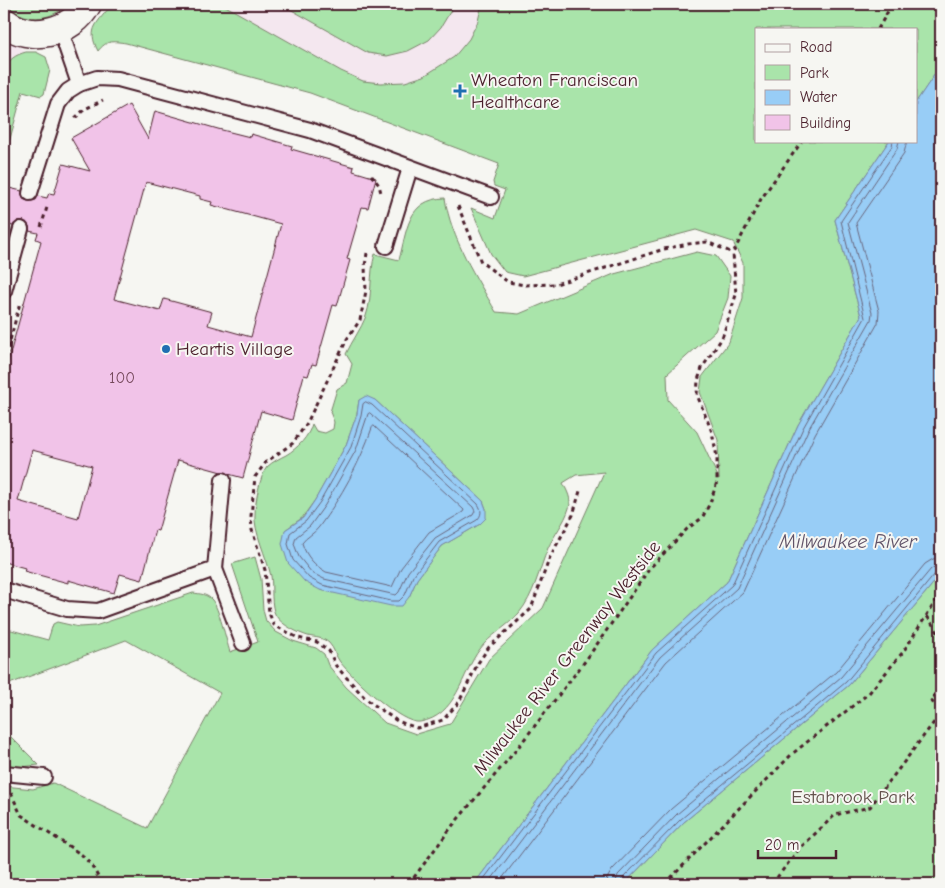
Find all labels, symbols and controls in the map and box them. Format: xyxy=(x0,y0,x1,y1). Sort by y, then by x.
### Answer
legend xyxy=(755,28,918,142)
text: Road xyxy=(800,38,832,56)
text: Park xyxy=(800,64,829,82)
place label: Wheaton Franciscan Healthcare xyxy=(471,69,638,113)
marker: Wheaton Franciscan Healthcare xyxy=(453,84,467,98)
text: Water xyxy=(800,88,837,106)
text: Building xyxy=(800,114,851,132)
place label: Heartis Village xyxy=(176,338,293,360)
marker: Heartis Village xyxy=(160,343,172,355)
house number: 100 xyxy=(109,369,135,387)
water label: Milwaukee River xyxy=(778,530,918,553)
street label: Milwaukee River Greenway Westside xyxy=(469,536,665,780)
park label: Estabrook Park xyxy=(791,786,916,808)
scale bar xyxy=(758,828,835,860)
text: 20 m xyxy=(765,836,799,854)

